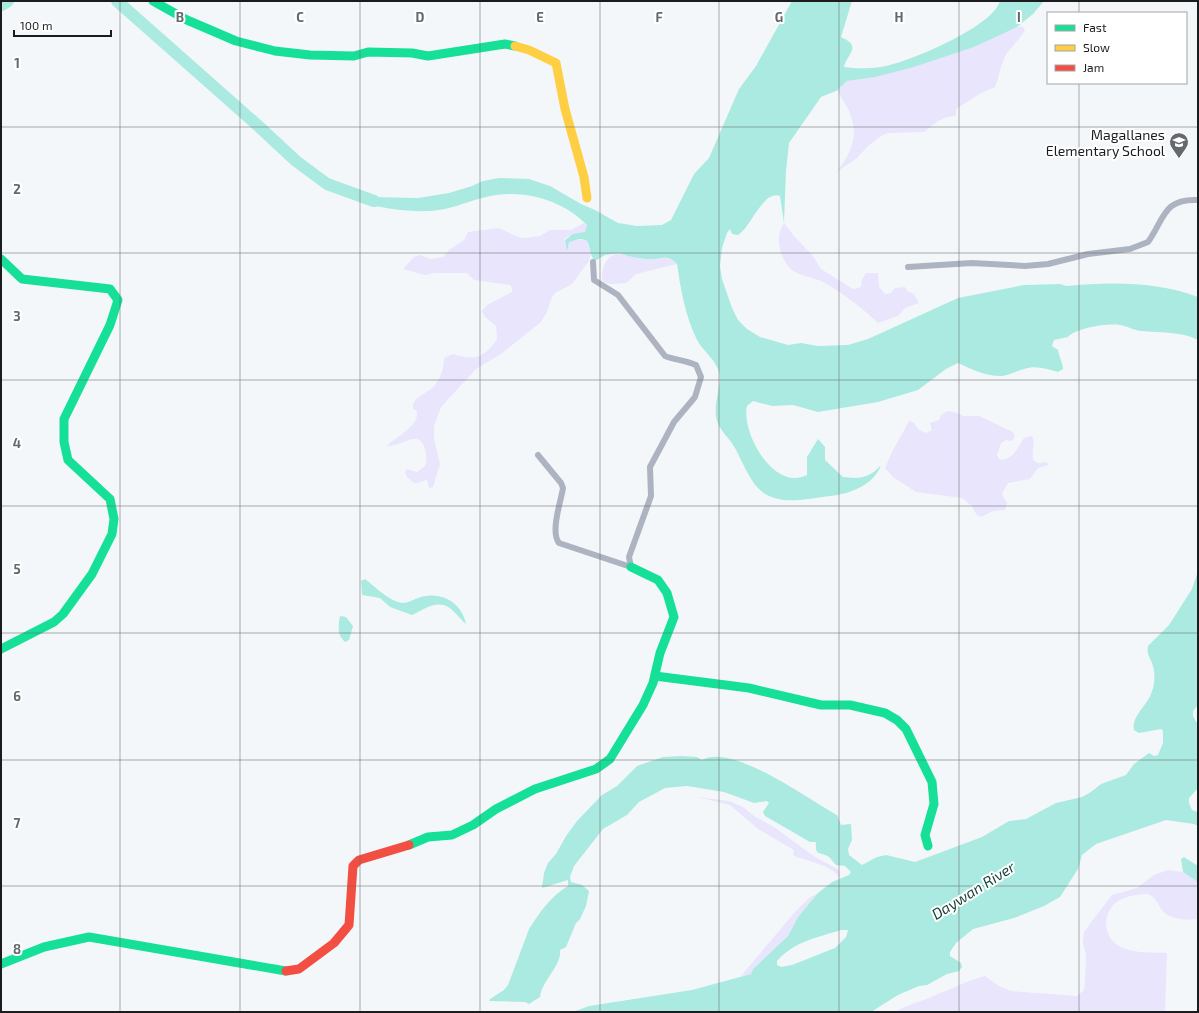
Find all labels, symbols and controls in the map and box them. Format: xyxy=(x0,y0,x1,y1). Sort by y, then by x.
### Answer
text: B xyxy=(176,9,184,25)
text: C xyxy=(296,9,304,25)
text: D xyxy=(416,9,425,25)
text: E xyxy=(536,9,544,25)
text: F xyxy=(655,9,663,25)
text: G xyxy=(775,9,783,25)
text: H xyxy=(895,9,904,25)
text: I xyxy=(1017,9,1021,25)
scale bar xyxy=(14,12,111,38)
legend xyxy=(1047,12,1187,84)
text: 100 m xyxy=(20,18,52,32)
text: Fast xyxy=(1083,20,1107,34)
text: Slow xyxy=(1083,40,1110,54)
text: 1 xyxy=(14,55,20,71)
text: Jam xyxy=(1083,60,1104,74)
place label: Magallanes Elementary School xyxy=(1046,126,1166,159)
school or university icon: Magallanes Elementary School xyxy=(1168,131,1190,159)
text: 2 xyxy=(13,181,21,197)
text: 3 xyxy=(13,308,21,324)
text: 4 xyxy=(13,435,21,451)
text: 5 xyxy=(13,561,21,577)
text: 6 xyxy=(13,688,21,704)
text: 7 xyxy=(14,815,21,831)
water label: Daywan River xyxy=(928,857,1019,924)
text: 8 xyxy=(13,941,21,957)

